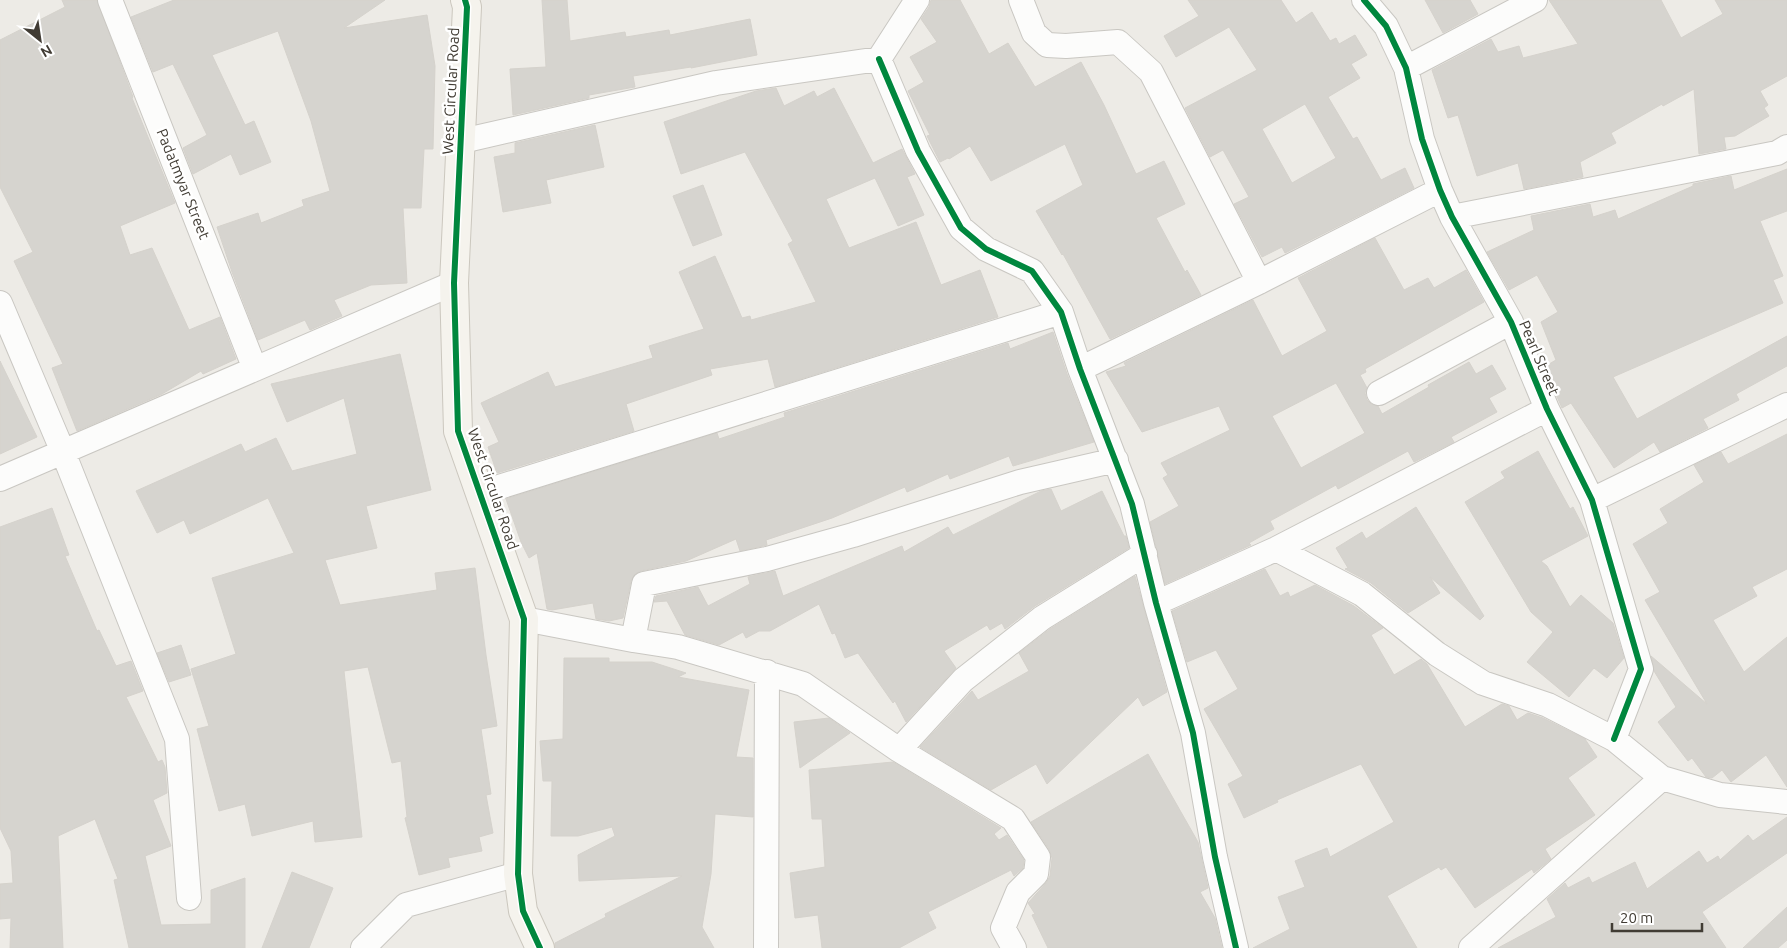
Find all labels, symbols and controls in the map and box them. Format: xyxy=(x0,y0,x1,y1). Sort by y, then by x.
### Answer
north arrow xyxy=(15,15,65,65)
street label: West Circular Road xyxy=(439,27,462,155)
text: N xyxy=(38,42,55,61)
street label: Padatmyar Street xyxy=(154,126,213,242)
street label: Pearl Street xyxy=(1516,318,1563,398)
street label: West Circular Road xyxy=(465,426,522,552)
scale bar xyxy=(1612,900,1702,932)
text: 20 m xyxy=(1620,909,1653,926)

